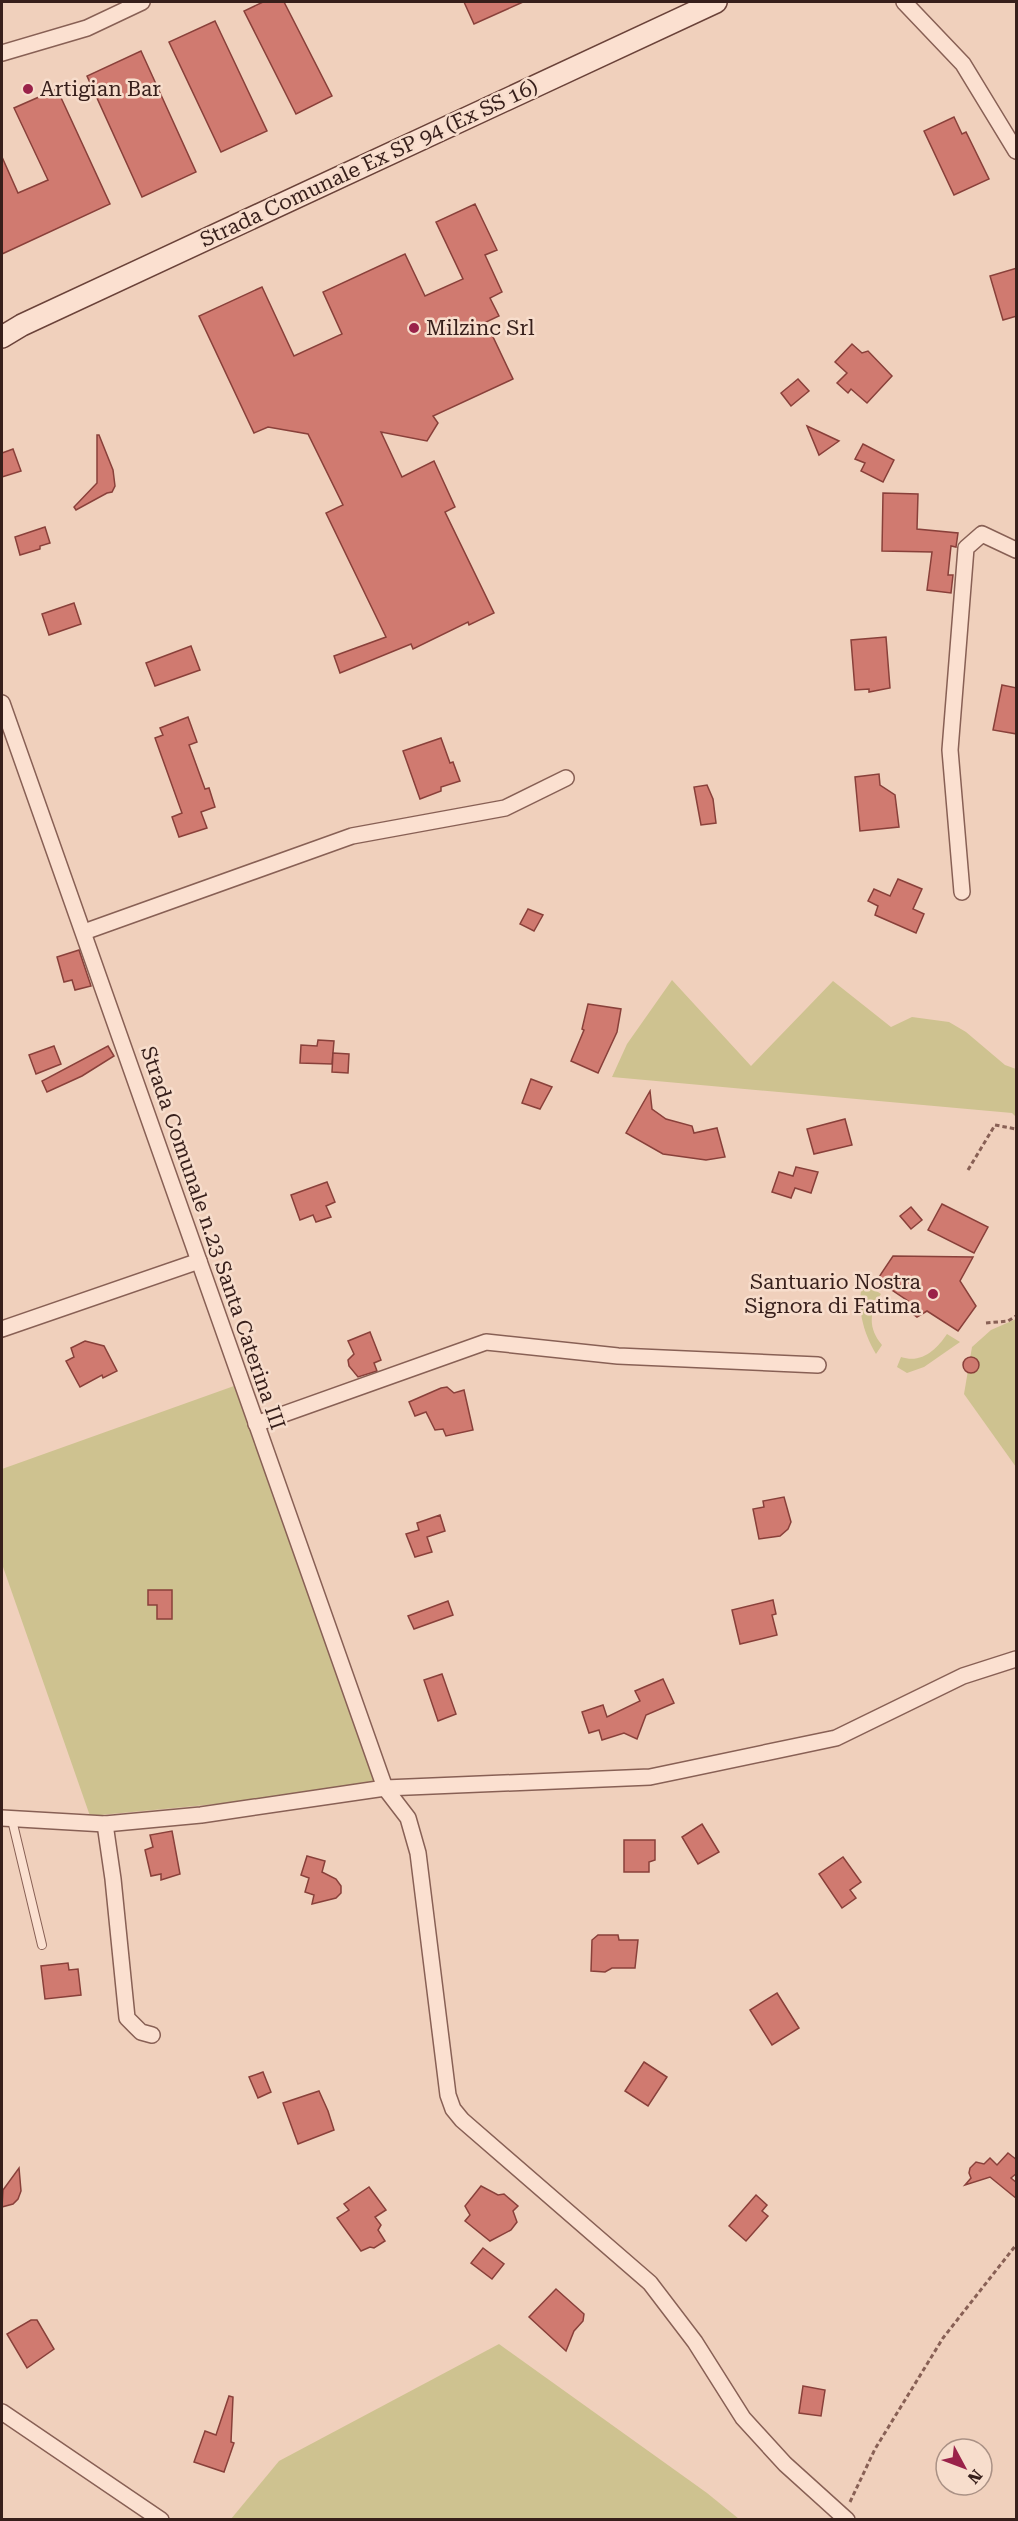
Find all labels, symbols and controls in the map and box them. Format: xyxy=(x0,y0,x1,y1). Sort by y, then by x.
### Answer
street label: Strada Comunale Ex SP 94 (Ex SS 16) xyxy=(196,74,542,252)
place label: Artigian Bar xyxy=(40,77,161,101)
marker: Artigian Bar xyxy=(21,82,35,96)
place label: Milzinc Srl xyxy=(426,316,535,340)
marker: Milzinc Srl xyxy=(407,321,421,335)
street label: Strada Comunale n.23 Santa Caterina III xyxy=(136,1043,290,1433)
place label: Santuario Nostra Signora di Fatima xyxy=(744,1270,922,1318)
marker: Santuario Nostra Signora di Fatima xyxy=(926,1287,940,1301)
north arrow xyxy=(934,2437,994,2497)
text: N xyxy=(964,2466,986,2487)

